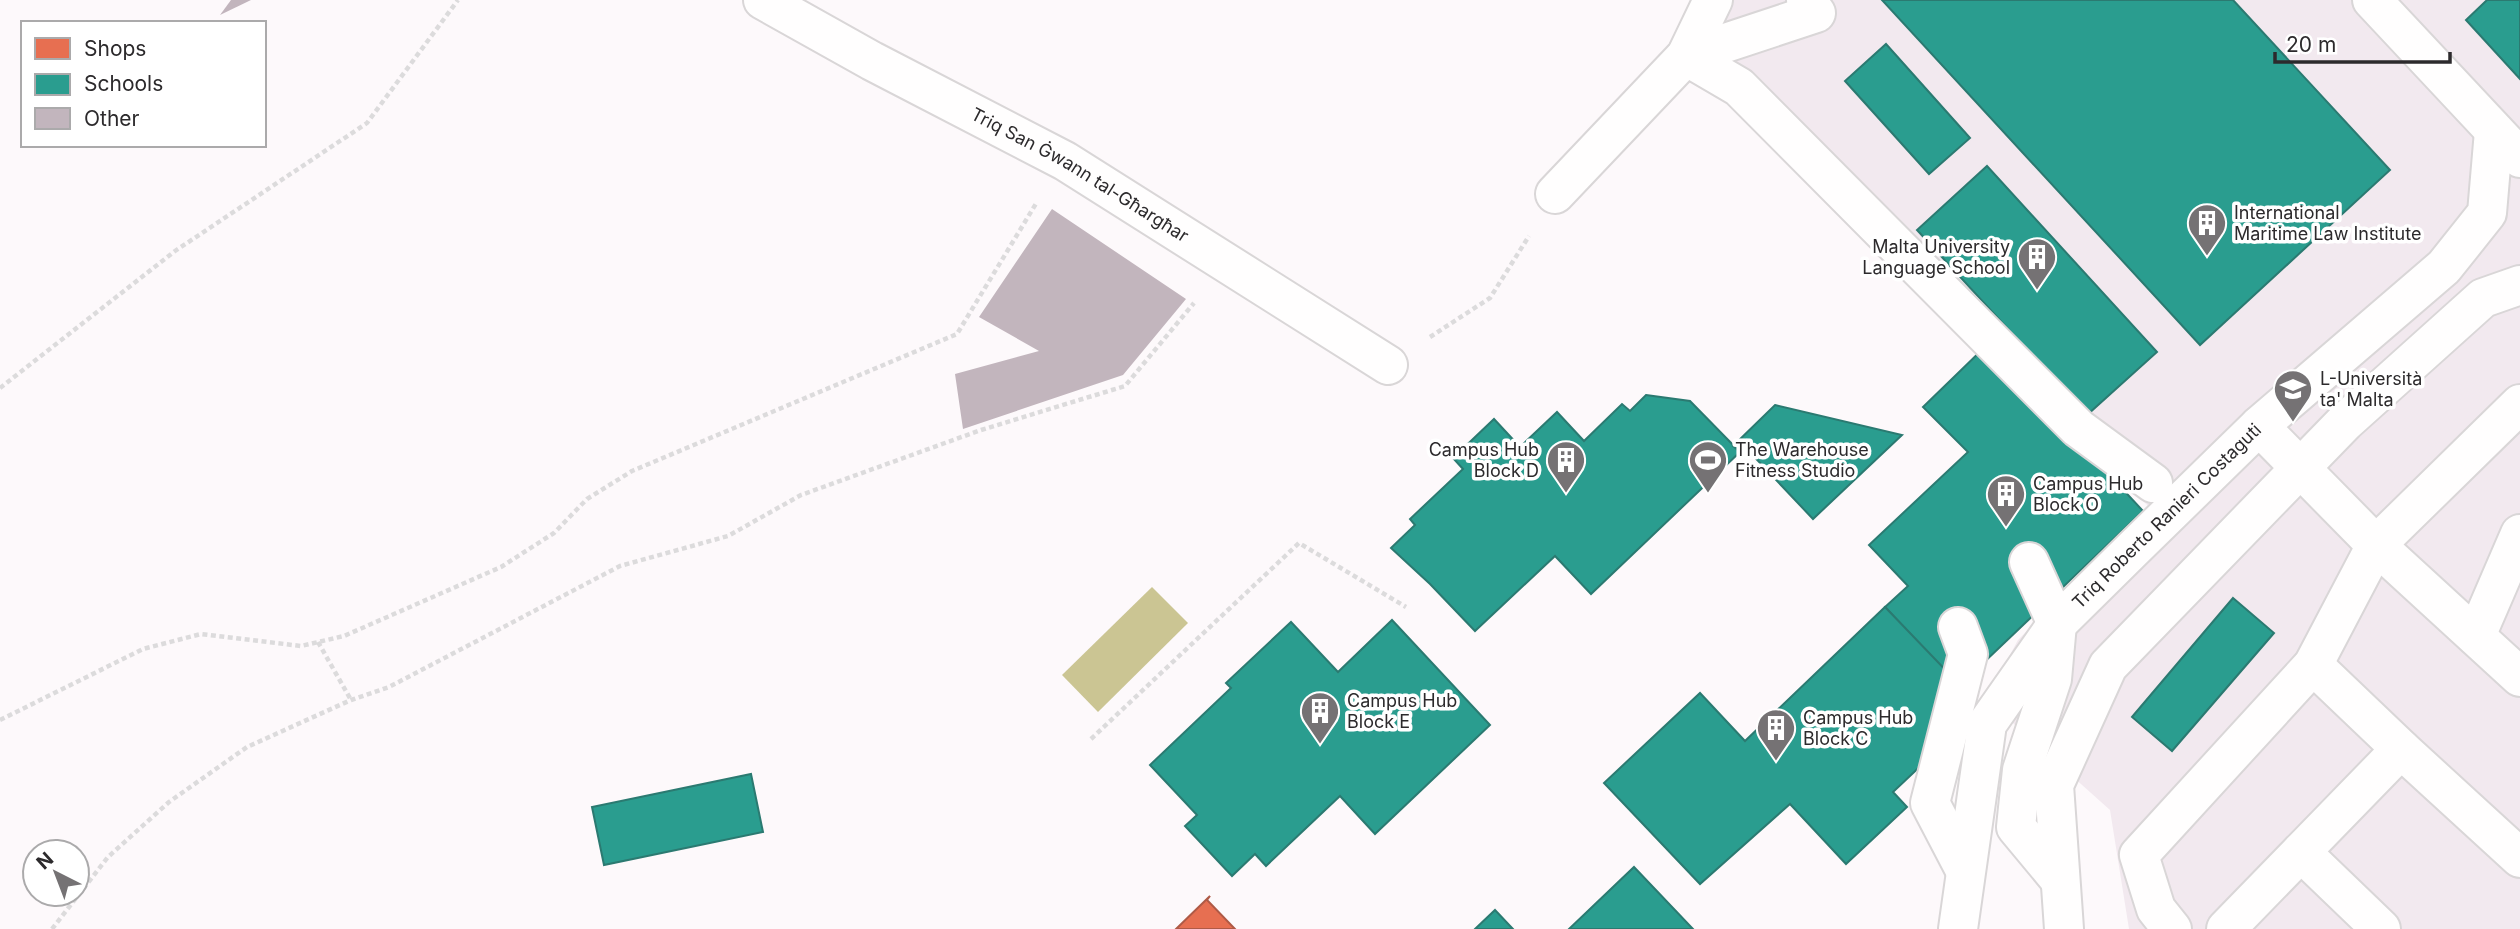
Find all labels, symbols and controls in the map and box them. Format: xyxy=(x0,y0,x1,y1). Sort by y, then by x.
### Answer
legend xyxy=(21,21,266,147)
scale bar xyxy=(2275,21,2450,65)
text: 20 m xyxy=(2286,32,2336,57)
text: Shops xyxy=(84,36,146,61)
text: Schools xyxy=(84,71,163,96)
street label: Triq San Ġwann tal-Għargħar xyxy=(968,103,1193,246)
text: Other xyxy=(84,106,140,131)
building icon: International Maritime Law Institute xyxy=(2186,202,2228,257)
place label: International Maritime Law Institute xyxy=(2234,202,2421,244)
place label: Malta University Language School xyxy=(1862,236,2010,278)
building icon: Malta University Language School xyxy=(2016,236,2058,291)
school or university icon: L-Università ta' Malta xyxy=(2272,368,2314,423)
place label: L-Università ta' Malta xyxy=(2320,368,2422,410)
street label: Triq Roberto Ranieri Costaguti xyxy=(2068,419,2265,613)
place label: Campus Hub Block D xyxy=(1429,439,1539,481)
building icon: Campus Hub Block D xyxy=(1545,439,1587,494)
sports icon: The Warehouse Fitness Studio xyxy=(1687,439,1729,494)
place label: The Warehouse Fitness Studio xyxy=(1735,439,1869,481)
building icon: Campus Hub Block O xyxy=(1985,473,2027,528)
place label: Campus Hub Block O xyxy=(2033,473,2143,515)
building icon: Campus Hub Block E xyxy=(1299,690,1341,745)
place label: Campus Hub Block E xyxy=(1347,690,1457,732)
building icon: Campus Hub Block C xyxy=(1755,707,1797,762)
place label: Campus Hub Block C xyxy=(1803,707,1913,749)
north arrow xyxy=(21,838,91,908)
text: N xyxy=(32,847,58,874)

